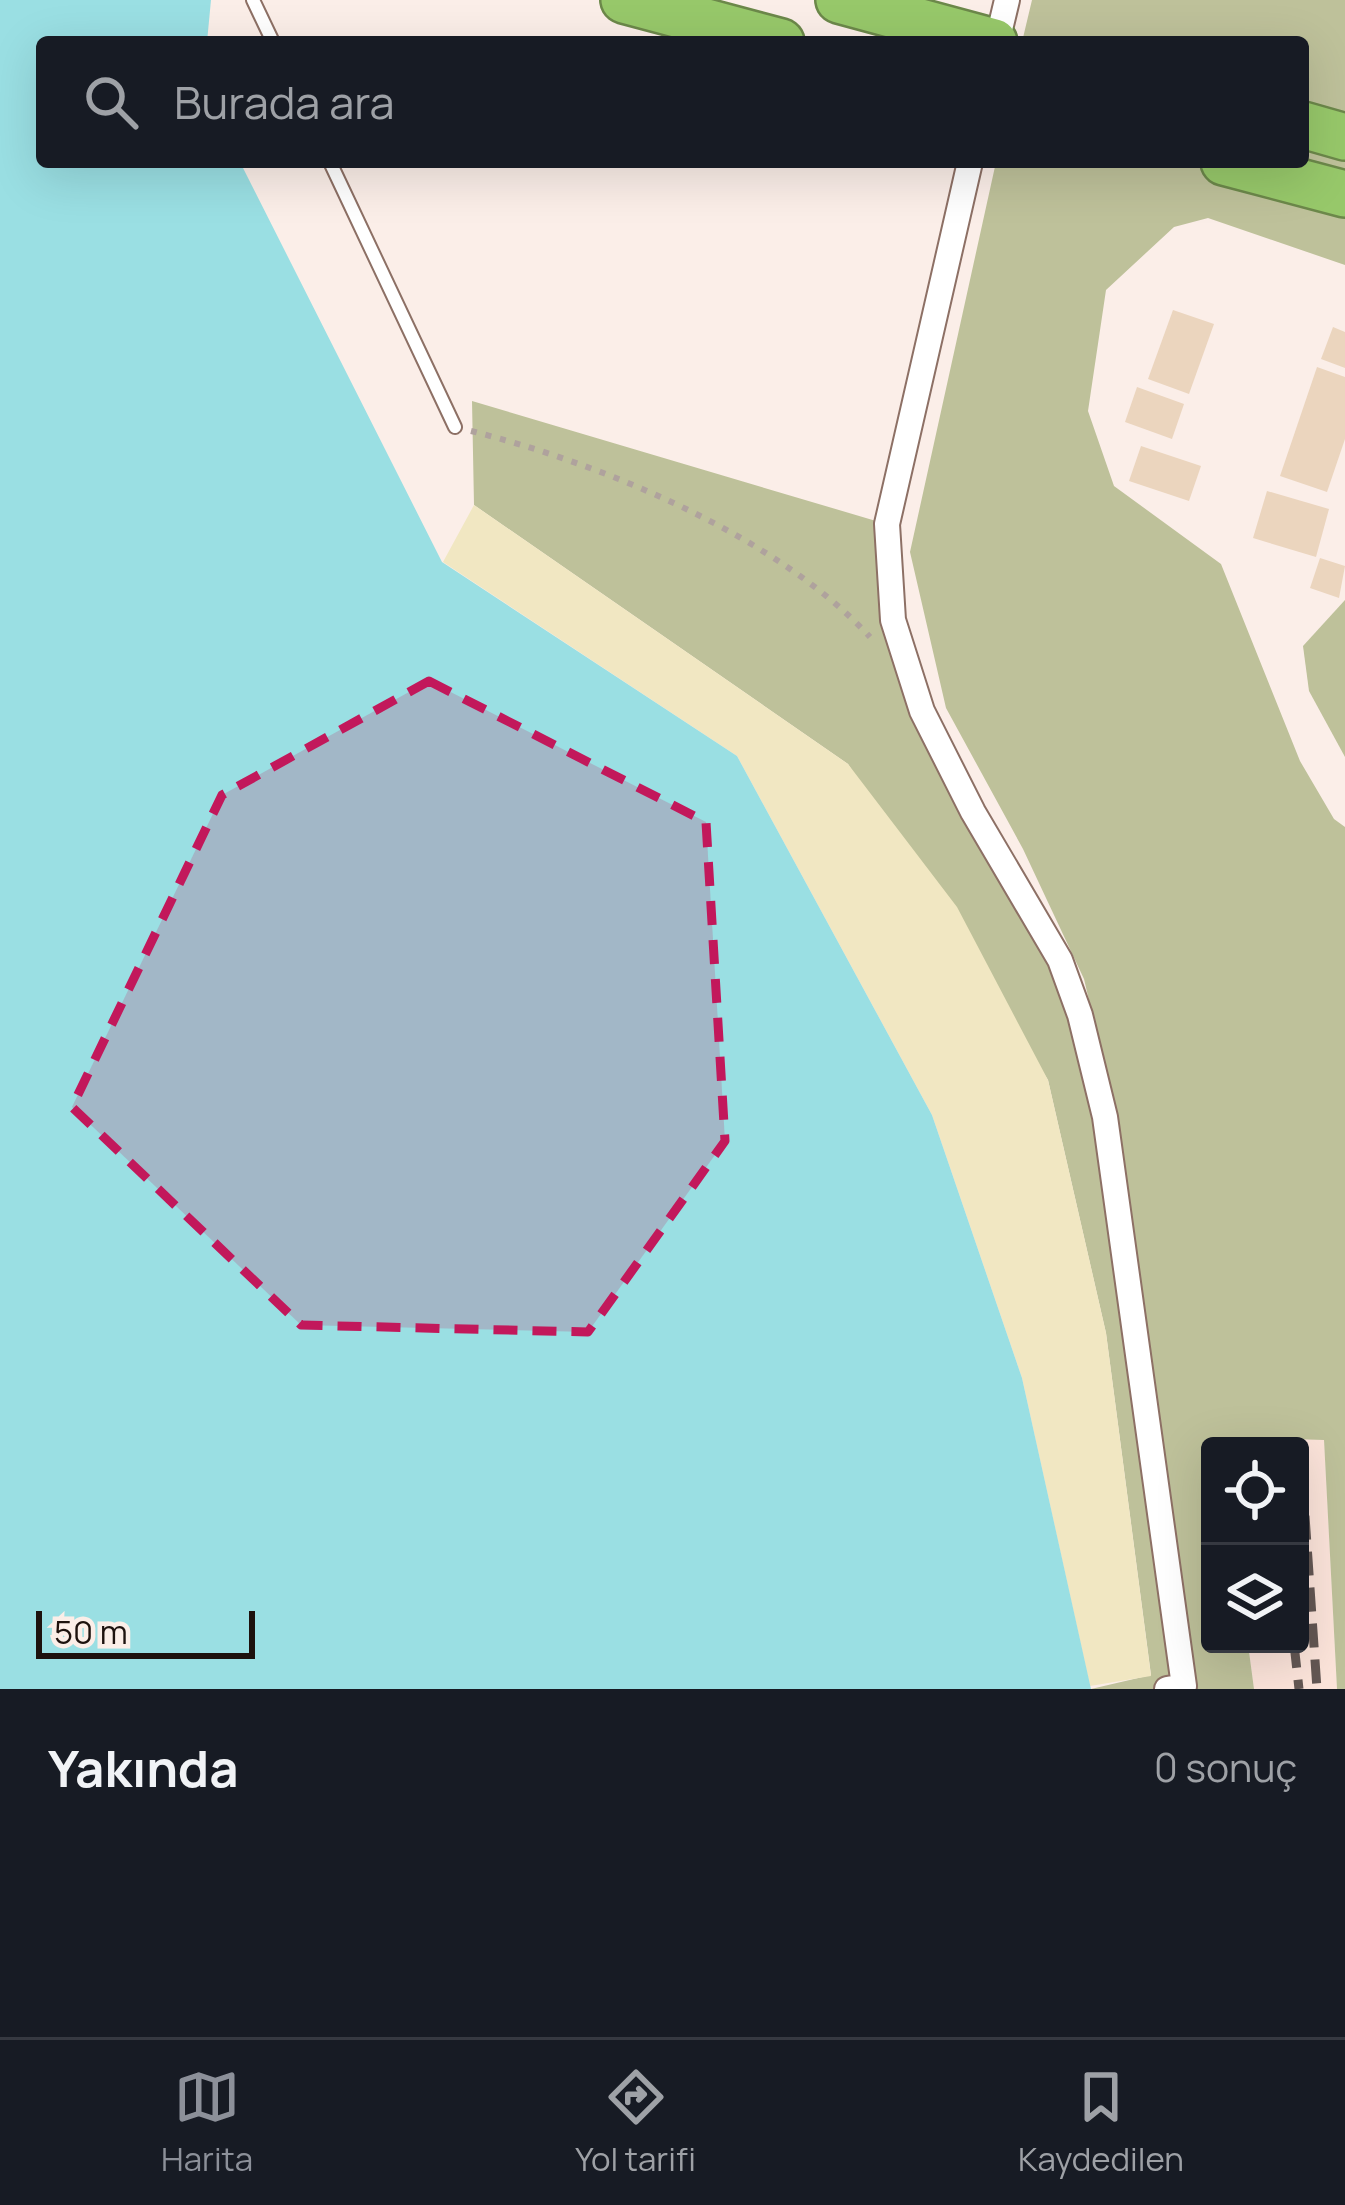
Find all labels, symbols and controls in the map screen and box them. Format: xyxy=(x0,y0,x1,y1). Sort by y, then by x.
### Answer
search box xyxy=(36,36,1309,168)
icon: search xyxy=(78,69,144,135)
text: Burada ara xyxy=(174,71,395,133)
map controls xyxy=(1201,1437,1309,1653)
button: locate xyxy=(1201,1437,1309,1545)
button: layers xyxy=(1201,1545,1309,1653)
scale bar xyxy=(36,1605,255,1658)
text: 50 m xyxy=(54,1609,128,1654)
text: Yakında xyxy=(48,1733,239,1802)
text: 0 sonuç xyxy=(1154,1740,1297,1794)
tab: Harita xyxy=(161,2064,253,2181)
tab: Yol tarifi xyxy=(575,2064,696,2181)
tab: Kaydedilen xyxy=(1018,2064,1184,2181)

